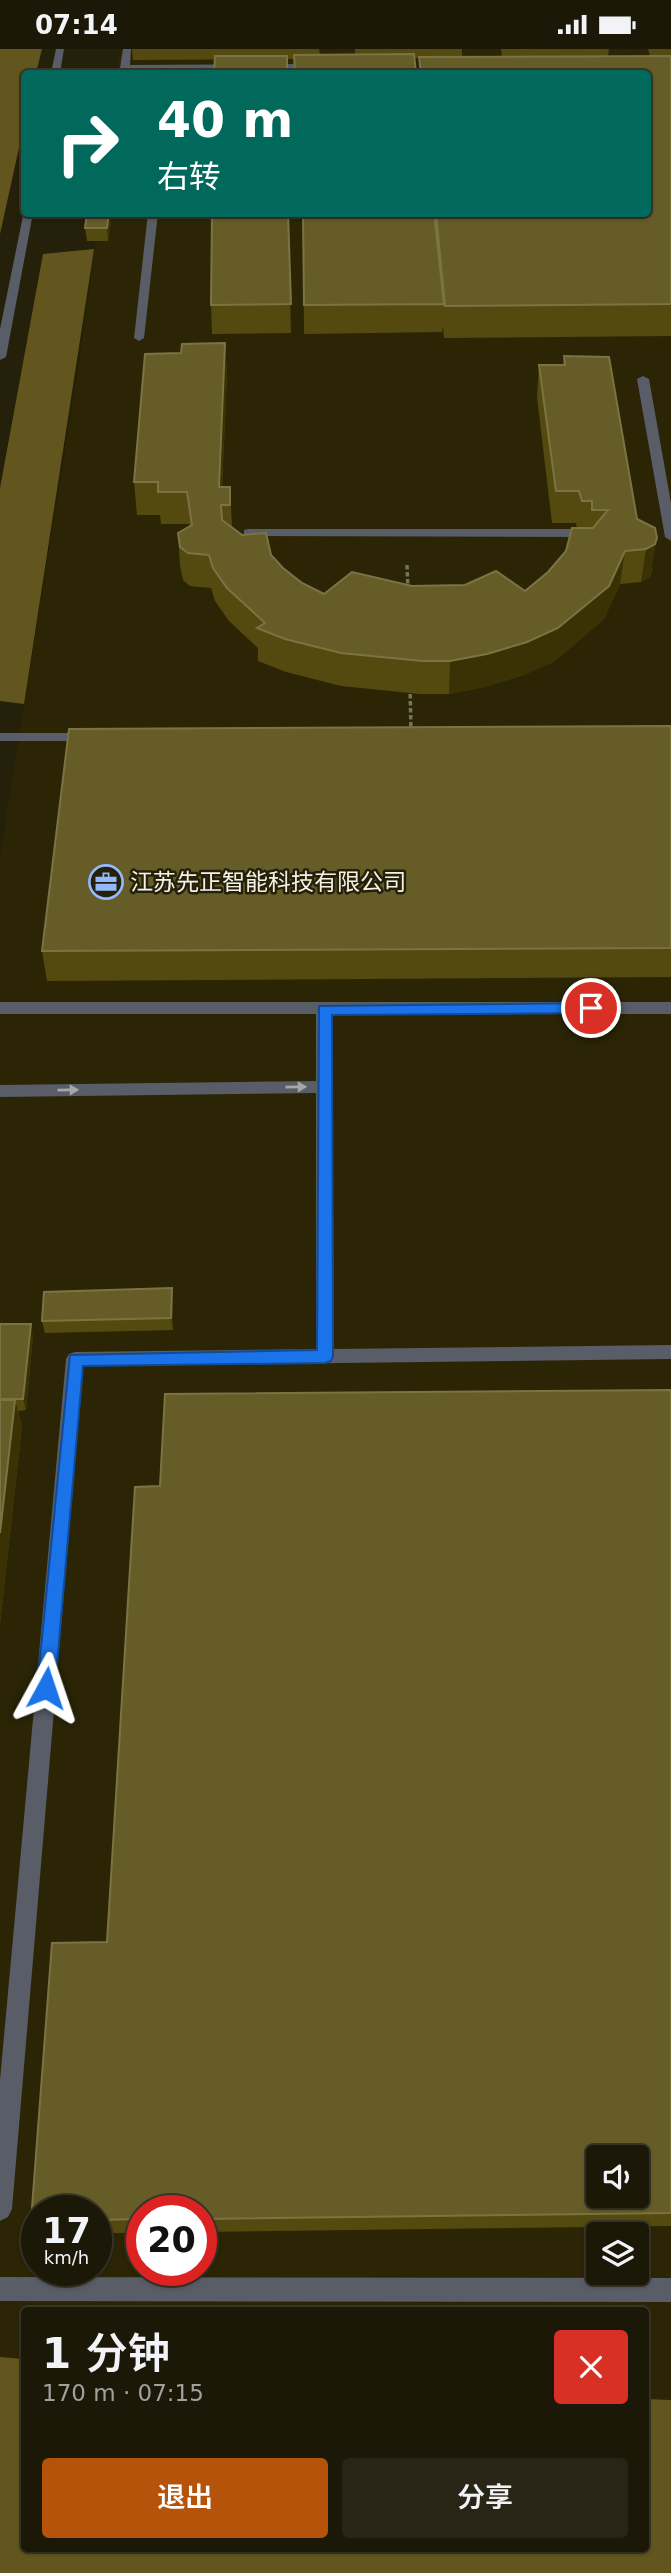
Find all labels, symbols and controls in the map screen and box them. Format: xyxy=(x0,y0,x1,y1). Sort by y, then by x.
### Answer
text: 07:14 xyxy=(35,10,118,40)
text: 40 m xyxy=(157,92,293,149)
icon: right xyxy=(42,98,133,189)
text: 右转 xyxy=(157,158,221,196)
office icon: 江苏先正智能科技有限公司 xyxy=(87,863,125,901)
place label: 江苏先正智能科技有限公司 xyxy=(130,869,406,895)
pin xyxy=(561,978,621,1038)
icon: arrive xyxy=(572,989,610,1027)
one-way arrow xyxy=(285,1081,307,1093)
one-way arrow xyxy=(57,1084,79,1096)
position arrow xyxy=(9,1651,83,1725)
map controls xyxy=(586,2145,649,2285)
button: sound xyxy=(586,2145,649,2208)
speed limit sign: 20 xyxy=(126,2195,217,2286)
text: 17 xyxy=(42,2211,91,2251)
button: layers xyxy=(586,2222,649,2285)
text: km/h xyxy=(44,2247,89,2268)
text: 1 分钟 xyxy=(42,2329,170,2378)
button: close xyxy=(554,2330,628,2404)
text: 170 m · 07:15 xyxy=(42,2380,204,2406)
button: 退出 xyxy=(42,2458,328,2538)
button: 分享 xyxy=(342,2458,628,2538)

